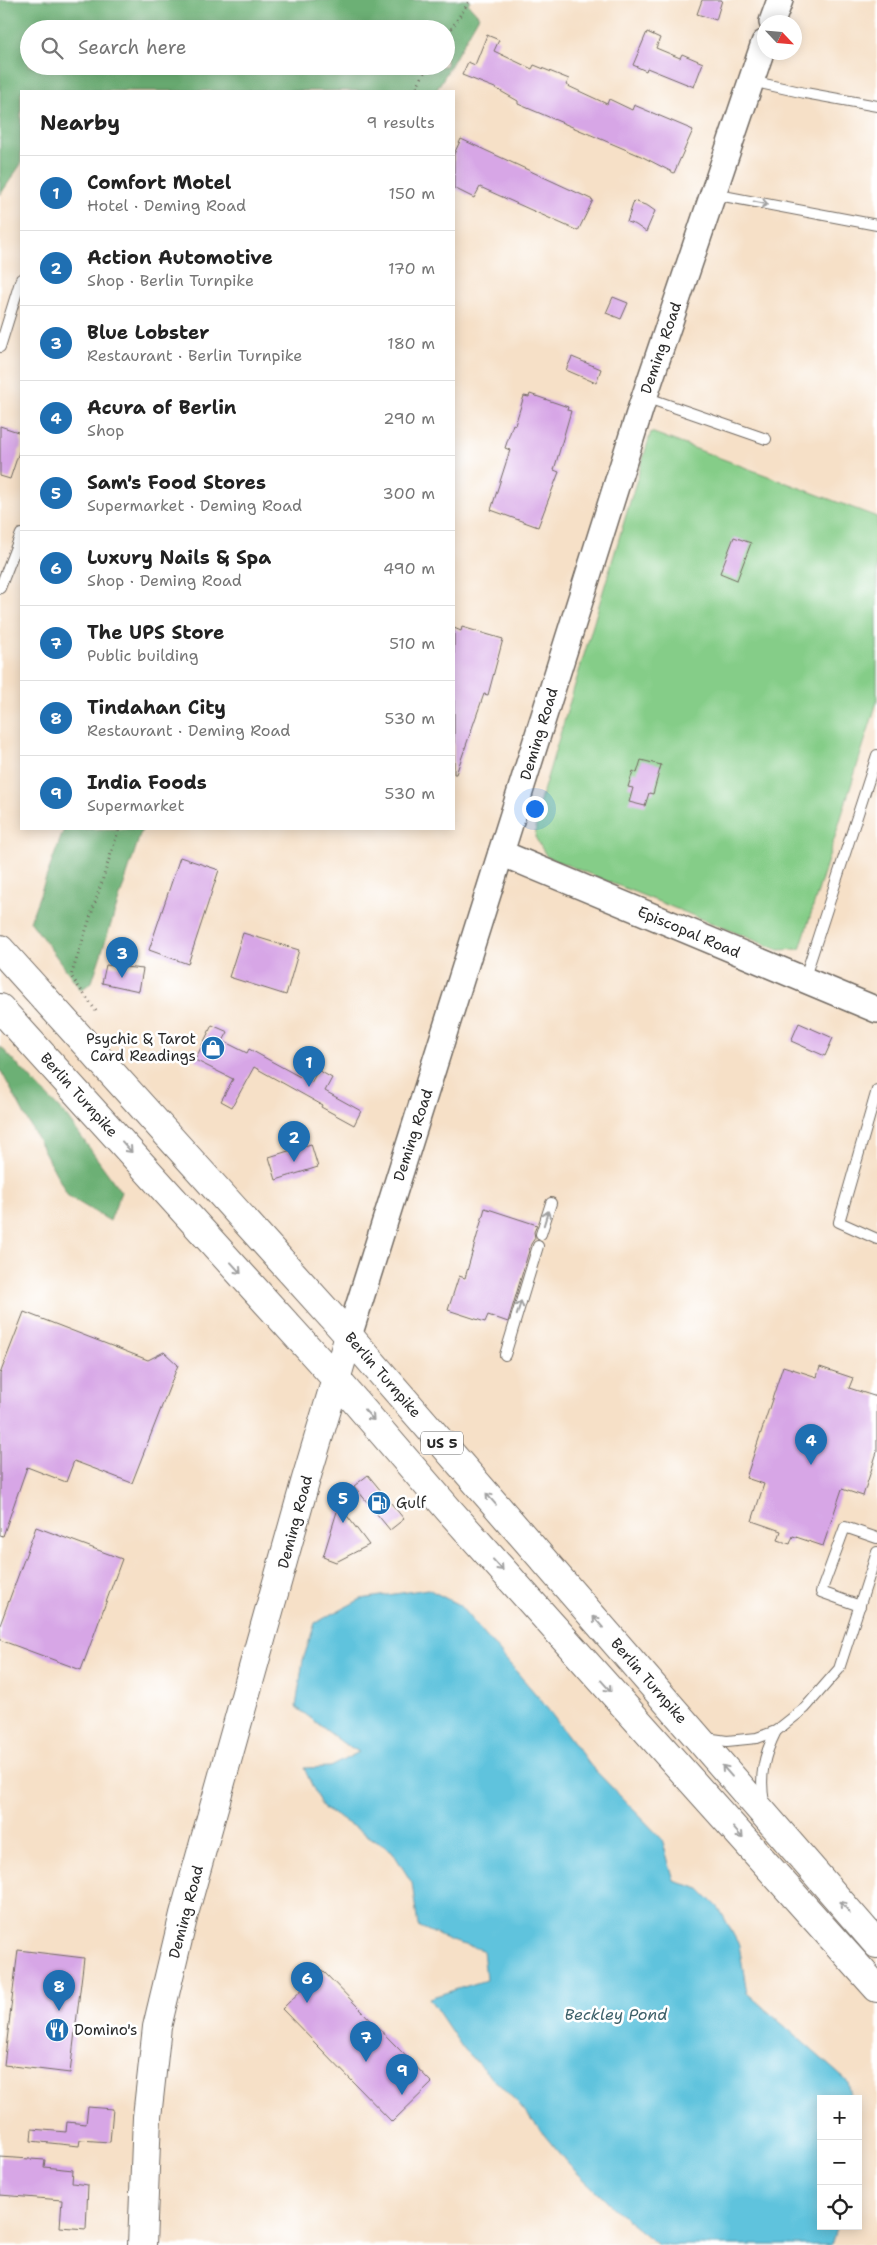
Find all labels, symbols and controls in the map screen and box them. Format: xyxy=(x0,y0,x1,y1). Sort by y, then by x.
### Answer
north arrow xyxy=(757,15,802,60)
search box xyxy=(20,20,455,75)
icon: search xyxy=(38,34,66,62)
text: Search here xyxy=(78,35,187,60)
text: Nearby xyxy=(40,109,120,137)
text: 9 results xyxy=(366,112,435,133)
text: Comfort Motel xyxy=(87,170,231,195)
text: 1 xyxy=(52,183,60,204)
text: 150 m xyxy=(388,183,435,204)
text: Hotel · Deming Road xyxy=(87,195,246,216)
one-way arrow xyxy=(753,198,769,208)
text: Action Automotive xyxy=(87,245,273,270)
text: 2 xyxy=(50,258,62,279)
text: 170 m xyxy=(388,258,435,279)
text: Shop · Berlin Turnpike xyxy=(87,270,254,291)
street label: Deming Road xyxy=(636,299,686,397)
text: Blue Lobster xyxy=(87,320,209,345)
text: 3 xyxy=(50,333,62,354)
text: 180 m xyxy=(387,333,435,354)
text: Restaurant · Berlin Turnpike xyxy=(87,345,302,366)
text: Acura of Berlin xyxy=(87,395,236,420)
text: 4 xyxy=(50,408,62,429)
text: 290 m xyxy=(383,408,435,429)
text: Shop xyxy=(87,420,124,441)
text: Sam's Food Stores xyxy=(87,470,266,495)
text: 5 xyxy=(51,483,61,504)
text: 300 m xyxy=(383,483,435,504)
text: Supermarket · Deming Road xyxy=(87,495,302,516)
text: Luxury Nails & Spa xyxy=(87,545,271,570)
text: 6 xyxy=(50,558,62,579)
text: 490 m xyxy=(383,558,435,579)
text: Shop · Deming Road xyxy=(87,570,242,591)
text: The UPS Store xyxy=(87,620,224,645)
text: 7 xyxy=(50,633,62,654)
text: 510 m xyxy=(389,633,435,654)
text: Public building xyxy=(87,645,199,666)
street label: Deming Road xyxy=(515,685,563,783)
text: Tindahan City xyxy=(87,695,226,720)
text: 8 xyxy=(50,708,62,729)
text: 530 m xyxy=(385,708,435,729)
text: Restaurant · Deming Road xyxy=(87,720,290,741)
text: India Foods xyxy=(87,770,207,795)
text: 9 xyxy=(50,783,62,804)
text: 530 m xyxy=(385,783,435,804)
text: Supermarket xyxy=(87,795,184,816)
your location xyxy=(522,796,548,822)
street label: Episcopal Road xyxy=(635,901,744,963)
pin: 3 xyxy=(106,937,138,978)
place label: Psychic & Tarot Card Readings xyxy=(86,1029,196,1066)
shop icon: Psychic & Tarot Card Readings xyxy=(200,1035,226,1061)
pin: 1 xyxy=(293,1046,325,1087)
street label: Berlin Turnpike xyxy=(36,1048,122,1142)
street label: Deming Road xyxy=(389,1086,437,1184)
pin: 2 xyxy=(278,1121,310,1162)
one-way arrow xyxy=(121,1141,133,1154)
one-way arrow xyxy=(542,1211,552,1227)
one-way arrow xyxy=(230,1261,242,1274)
one-way arrow xyxy=(515,1300,525,1316)
street label: Berlin Turnpike xyxy=(340,1328,426,1422)
one-way arrow xyxy=(363,1409,375,1422)
pin: 4 xyxy=(795,1424,827,1465)
road number: US 5 xyxy=(421,1432,463,1455)
street label: Deming Road xyxy=(273,1473,317,1571)
pin: 5 xyxy=(327,1482,359,1523)
fuel station icon: Gulf xyxy=(366,1490,392,1516)
place label: Gulf xyxy=(396,1493,427,1513)
one-way arrow xyxy=(485,1493,497,1506)
one-way arrow xyxy=(492,1558,504,1571)
one-way arrow xyxy=(592,1616,603,1629)
street label: Berlin Turnpike xyxy=(606,1634,692,1728)
one-way arrow xyxy=(600,1679,612,1692)
one-way arrow xyxy=(721,1765,733,1778)
one-way arrow xyxy=(732,1826,744,1839)
street label: Deming Road xyxy=(164,1863,208,1961)
one-way arrow xyxy=(839,1901,851,1914)
pin: 6 xyxy=(291,1962,323,2003)
pin: 8 xyxy=(43,1970,75,2011)
water label: Beckley Pond xyxy=(565,2004,668,2025)
restaurant icon: Domino's xyxy=(44,2017,70,2043)
place label: Domino's xyxy=(74,2020,137,2040)
pin: 7 xyxy=(350,2021,382,2062)
pin: 9 xyxy=(386,2054,418,2095)
map controls xyxy=(817,2095,862,2230)
button: + xyxy=(817,2095,862,2140)
button: − xyxy=(817,2140,862,2185)
button: locate xyxy=(817,2185,862,2230)

